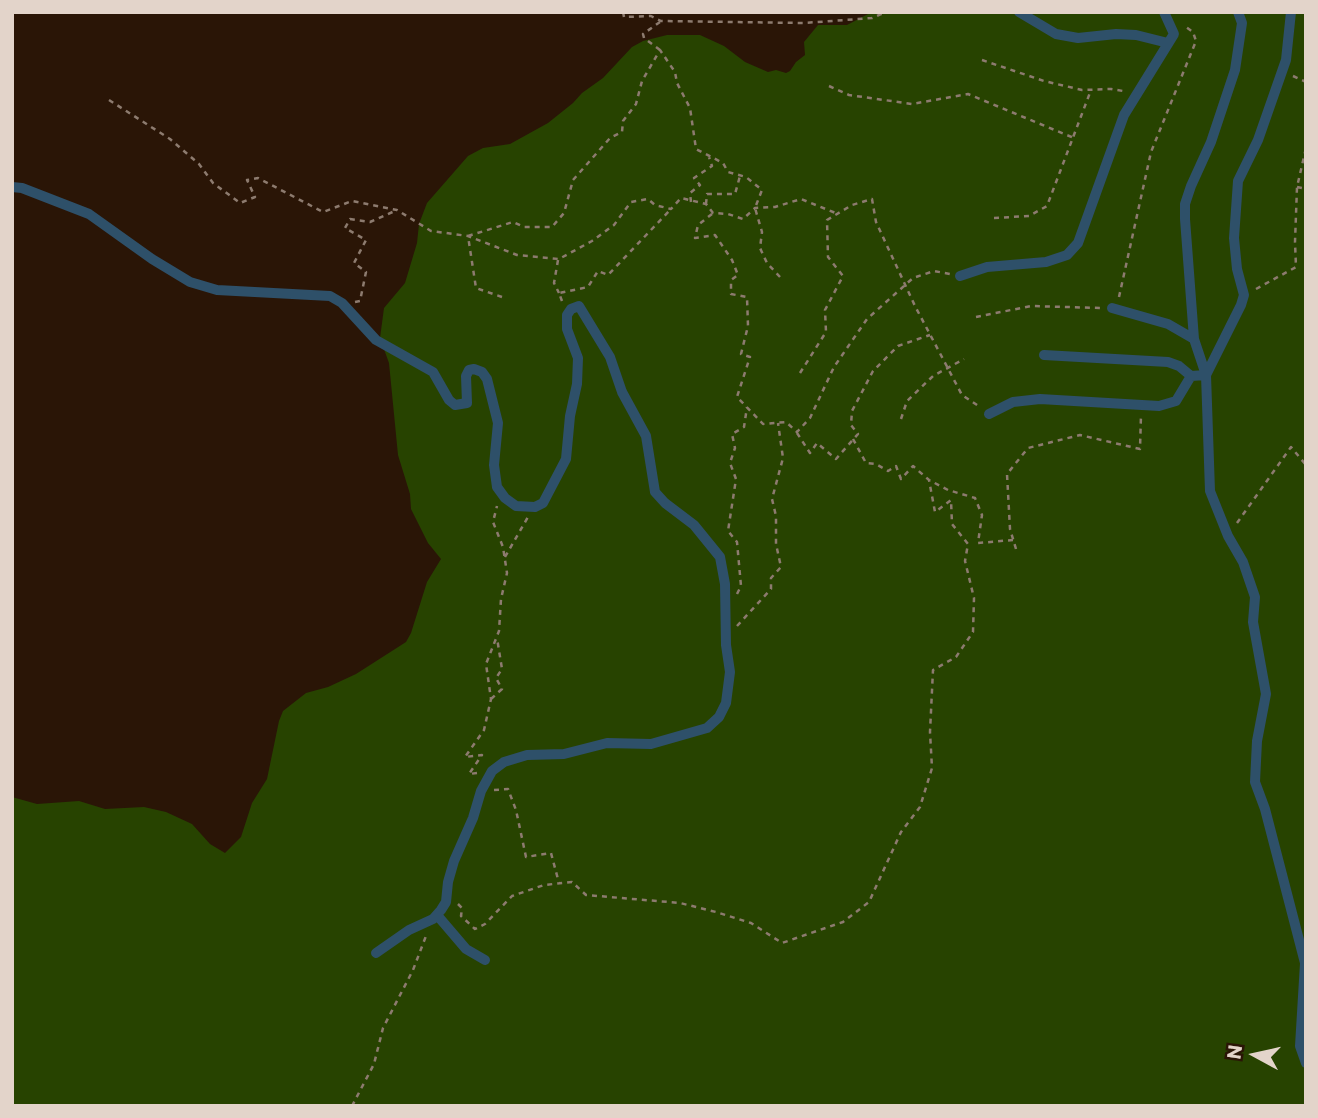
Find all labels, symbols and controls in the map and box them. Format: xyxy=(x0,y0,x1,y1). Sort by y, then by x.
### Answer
north arrow xyxy=(1220,1020,1290,1090)
text: N xyxy=(1221,1043,1246,1061)

